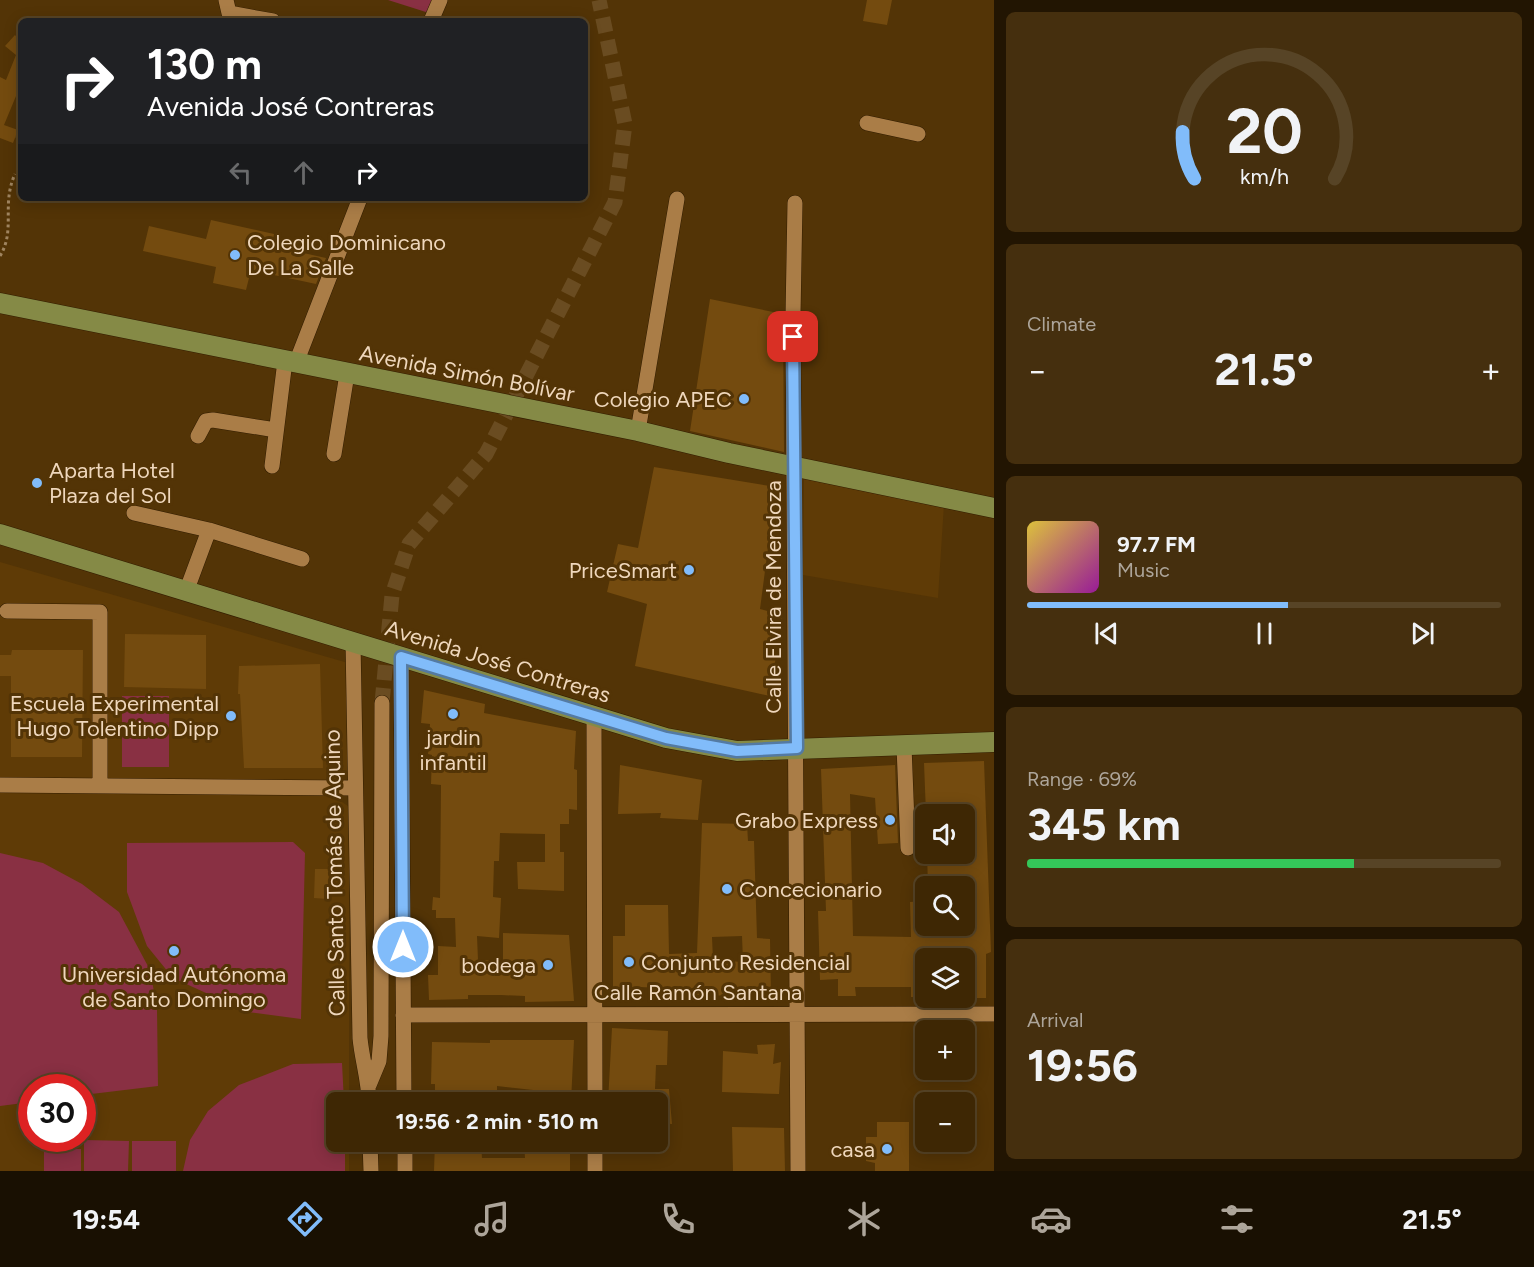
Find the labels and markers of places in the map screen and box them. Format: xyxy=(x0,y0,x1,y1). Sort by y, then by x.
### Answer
place label: Colegio Dominicano De La Salle xyxy=(247,229,446,281)
marker: Colegio Dominicano De La Salle xyxy=(228,248,242,262)
pin xyxy=(767,311,818,362)
place label: Colegio APEC xyxy=(594,386,732,413)
marker: Colegio APEC xyxy=(737,392,751,406)
place label: Aparta Hotel Plaza del Sol xyxy=(49,457,175,509)
marker: Aparta Hotel Plaza del Sol xyxy=(30,476,44,490)
place label: PriceSmart xyxy=(569,557,677,584)
marker: PriceSmart xyxy=(682,563,696,577)
place label: Escuela Experimental Hugo Tolentino Dipp xyxy=(10,690,219,742)
marker: jardin infantil xyxy=(446,707,460,721)
marker: Escuela Experimental Hugo Tolentino Dipp xyxy=(224,709,238,723)
place label: jardin infantil xyxy=(419,724,487,776)
place label: Grabo Express xyxy=(735,807,878,834)
marker: Grabo Express xyxy=(883,813,897,827)
place label: Concecionario xyxy=(739,876,882,903)
marker: Concecionario xyxy=(720,882,734,896)
marker: Universidad Autónoma de Santo Domingo xyxy=(167,944,181,958)
place label: Conjunto Residencial xyxy=(641,949,850,976)
place label: bodega xyxy=(461,952,536,979)
marker: Conjunto Residencial xyxy=(622,955,636,969)
marker: bodega xyxy=(541,958,555,972)
place label: Universidad Autónoma de Santo Domingo xyxy=(62,961,286,1013)
place label: casa xyxy=(830,1136,875,1163)
marker: casa xyxy=(880,1142,894,1156)

